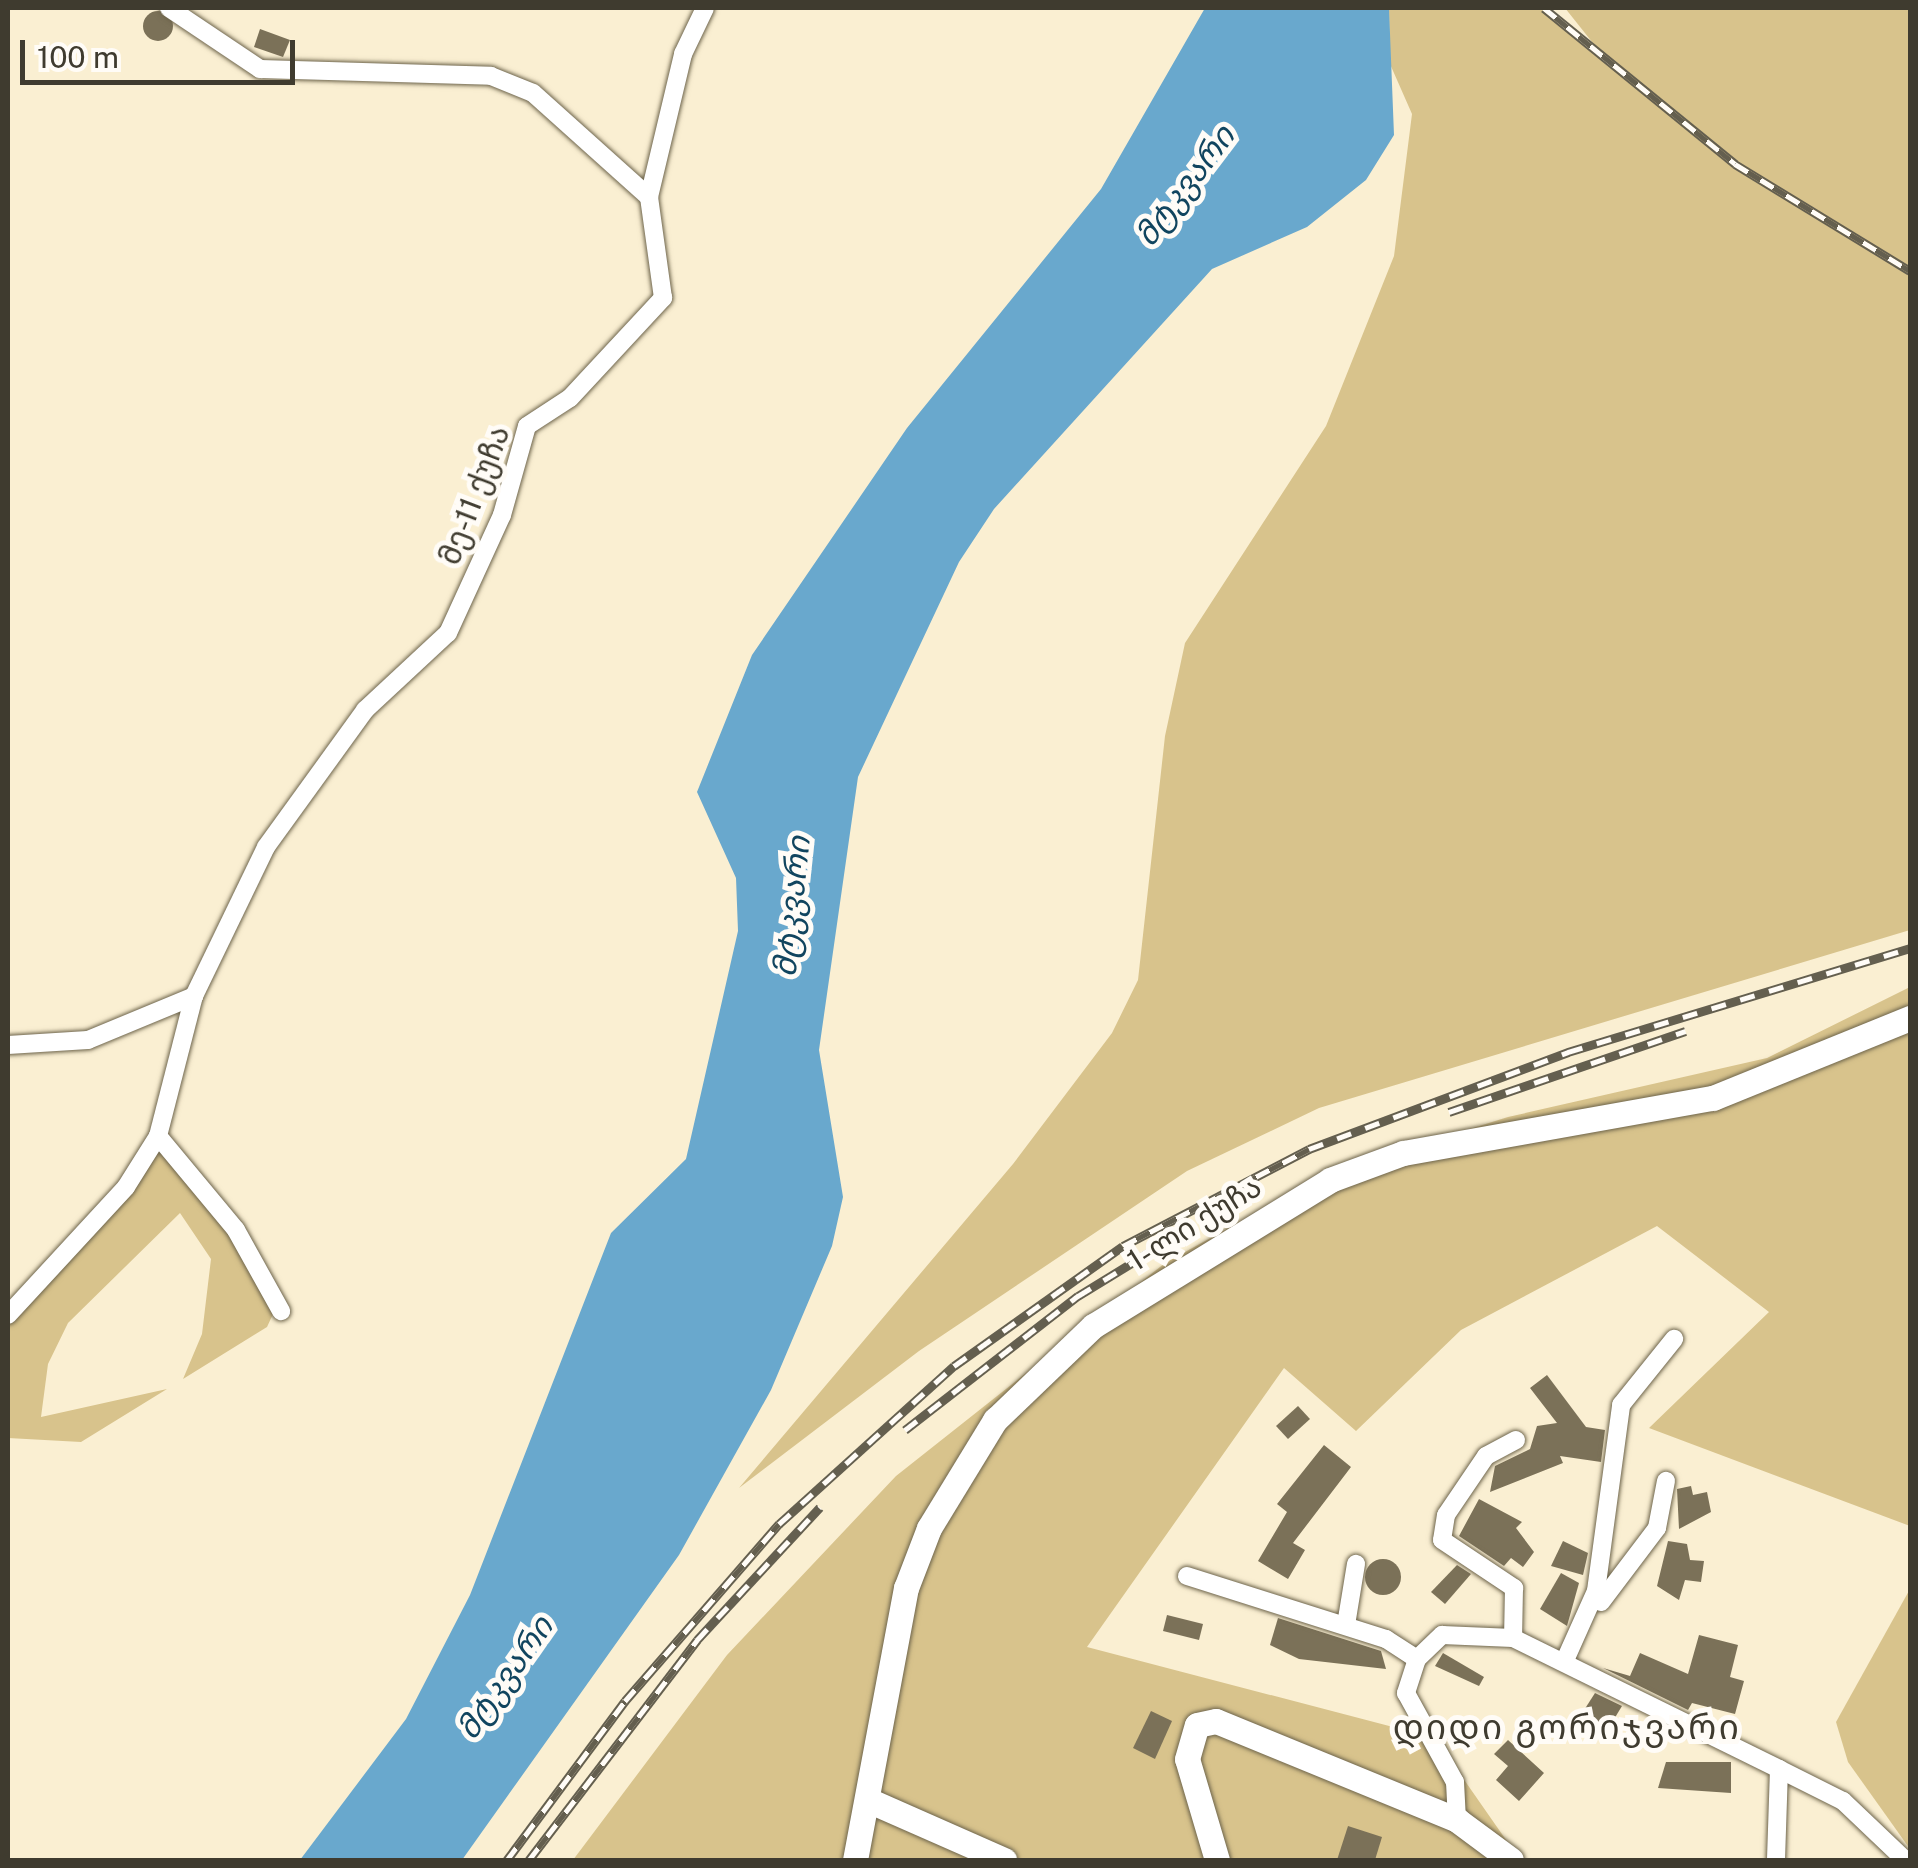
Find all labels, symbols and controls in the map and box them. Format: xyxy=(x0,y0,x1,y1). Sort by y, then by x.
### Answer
scale bar xyxy=(25,20,300,82)
text: 100 m xyxy=(37,39,119,75)
water label: მტკვარი xyxy=(1127,118,1243,254)
street label: მე-11 ქუჩა xyxy=(431,420,517,570)
water label: მტკვარი xyxy=(766,835,818,979)
street label: 1-ლი ქუჩა xyxy=(1121,1168,1267,1278)
water label: მტკვარი xyxy=(449,1609,561,1747)
district label: დიდი გორიჯვარი xyxy=(1393,1706,1741,1748)

